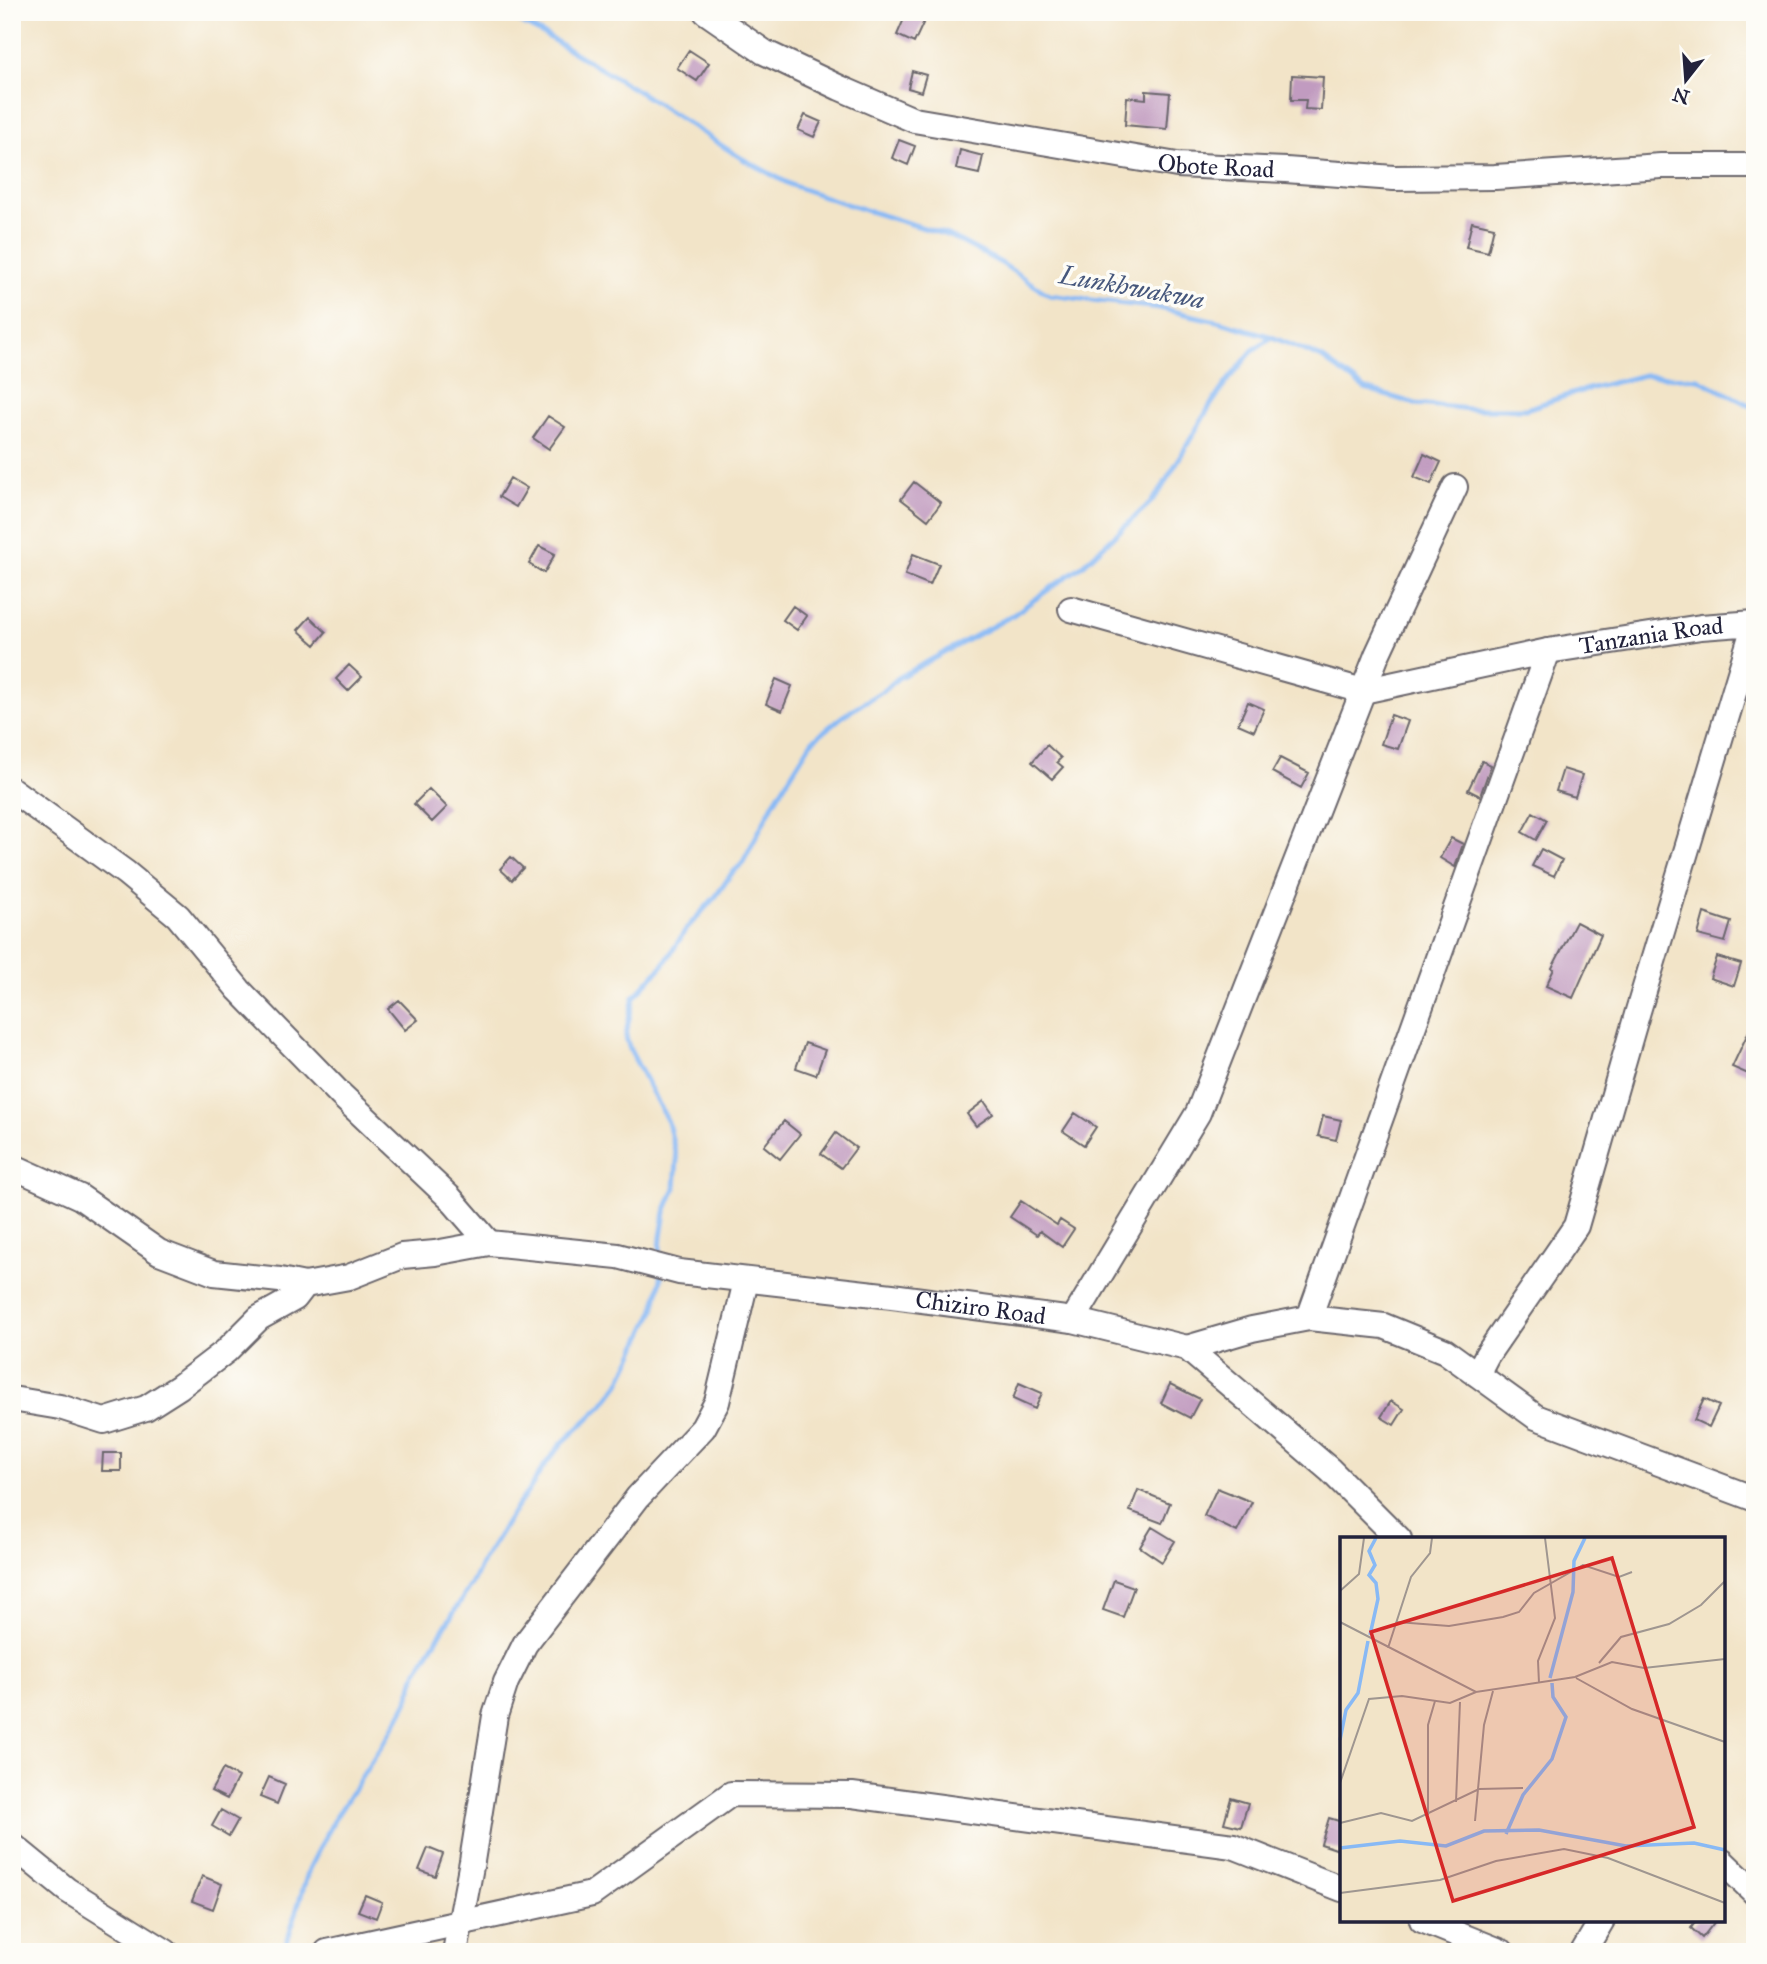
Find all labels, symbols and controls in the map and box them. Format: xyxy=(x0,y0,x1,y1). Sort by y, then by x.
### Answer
north arrow xyxy=(1652,46,1722,116)
text: N xyxy=(1670,82,1692,109)
street label: Obote Road xyxy=(1155,147,1275,184)
water label: Lunkhwakwa xyxy=(1056,258,1207,316)
street label: Tanzania Road xyxy=(1577,610,1724,661)
street label: Chiziro Road xyxy=(913,1284,1048,1331)
inset map xyxy=(1340,1537,1725,1922)

